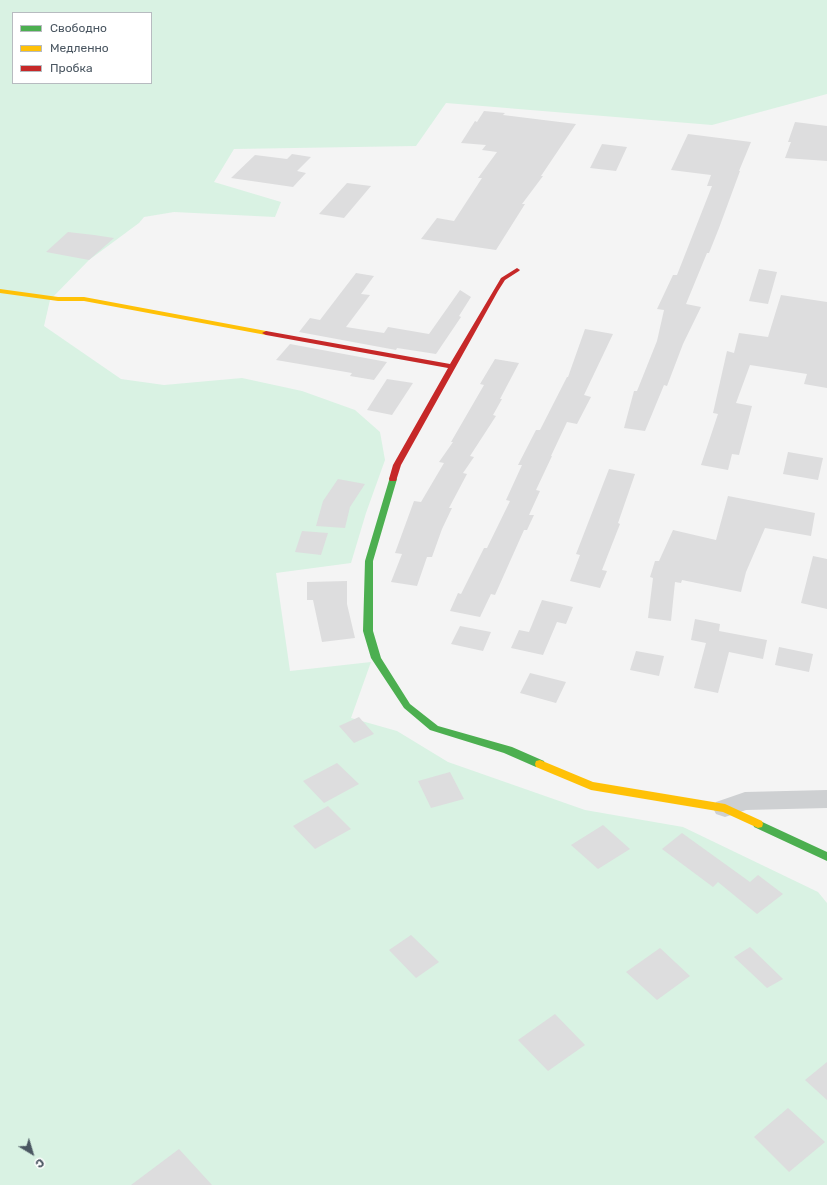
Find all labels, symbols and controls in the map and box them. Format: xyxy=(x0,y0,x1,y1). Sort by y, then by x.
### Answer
legend xyxy=(12,12,152,84)
text: Свободно xyxy=(50,21,107,35)
text: Медленно xyxy=(50,41,109,55)
text: Пробка xyxy=(50,61,93,75)
north arrow xyxy=(12,1133,52,1173)
text: С xyxy=(33,1155,47,1170)

